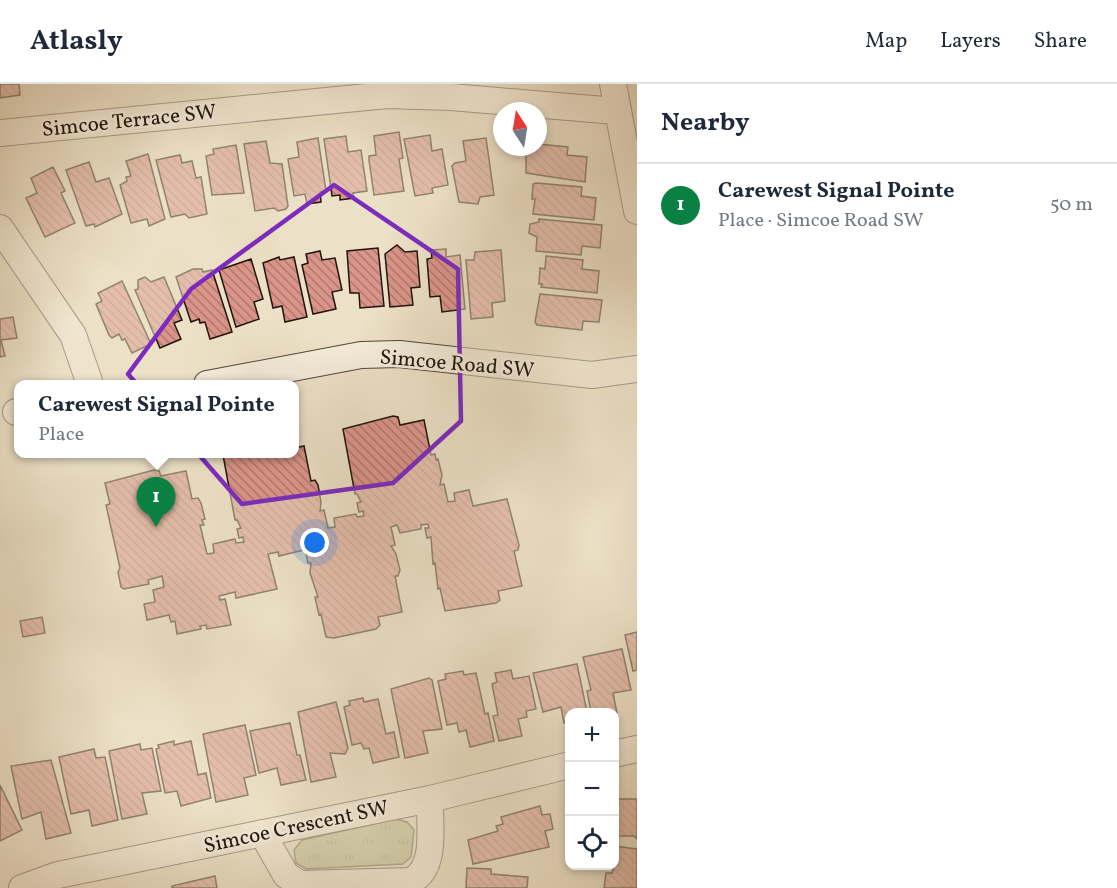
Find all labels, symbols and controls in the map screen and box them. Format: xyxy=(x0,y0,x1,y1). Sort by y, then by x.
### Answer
text: Atlasly xyxy=(30,22,123,61)
text: Map xyxy=(865,27,907,56)
text: Layers xyxy=(940,27,1001,56)
text: Share xyxy=(1034,27,1087,56)
street label: Simcoe Terrace SW xyxy=(41,98,218,145)
north arrow xyxy=(493,102,547,156)
text: Nearby xyxy=(661,105,750,141)
text: Carewest Signal Pointe xyxy=(718,176,955,207)
text: 1 xyxy=(676,191,685,219)
text: 50 m xyxy=(1050,191,1093,219)
text: Place · Simcoe Road SW xyxy=(718,207,924,235)
street label: Simcoe Road SW xyxy=(378,343,535,386)
popup xyxy=(14,380,299,458)
text: Carewest Signal Pointe xyxy=(38,390,275,421)
text: Place xyxy=(38,421,84,449)
pin: 1 xyxy=(136,478,176,527)
your location xyxy=(300,528,329,557)
map controls xyxy=(565,708,619,870)
button: + xyxy=(565,708,619,762)
button: − xyxy=(565,762,619,816)
street label: Simcoe Crescent SW xyxy=(201,794,391,861)
button: locate xyxy=(565,816,619,870)

